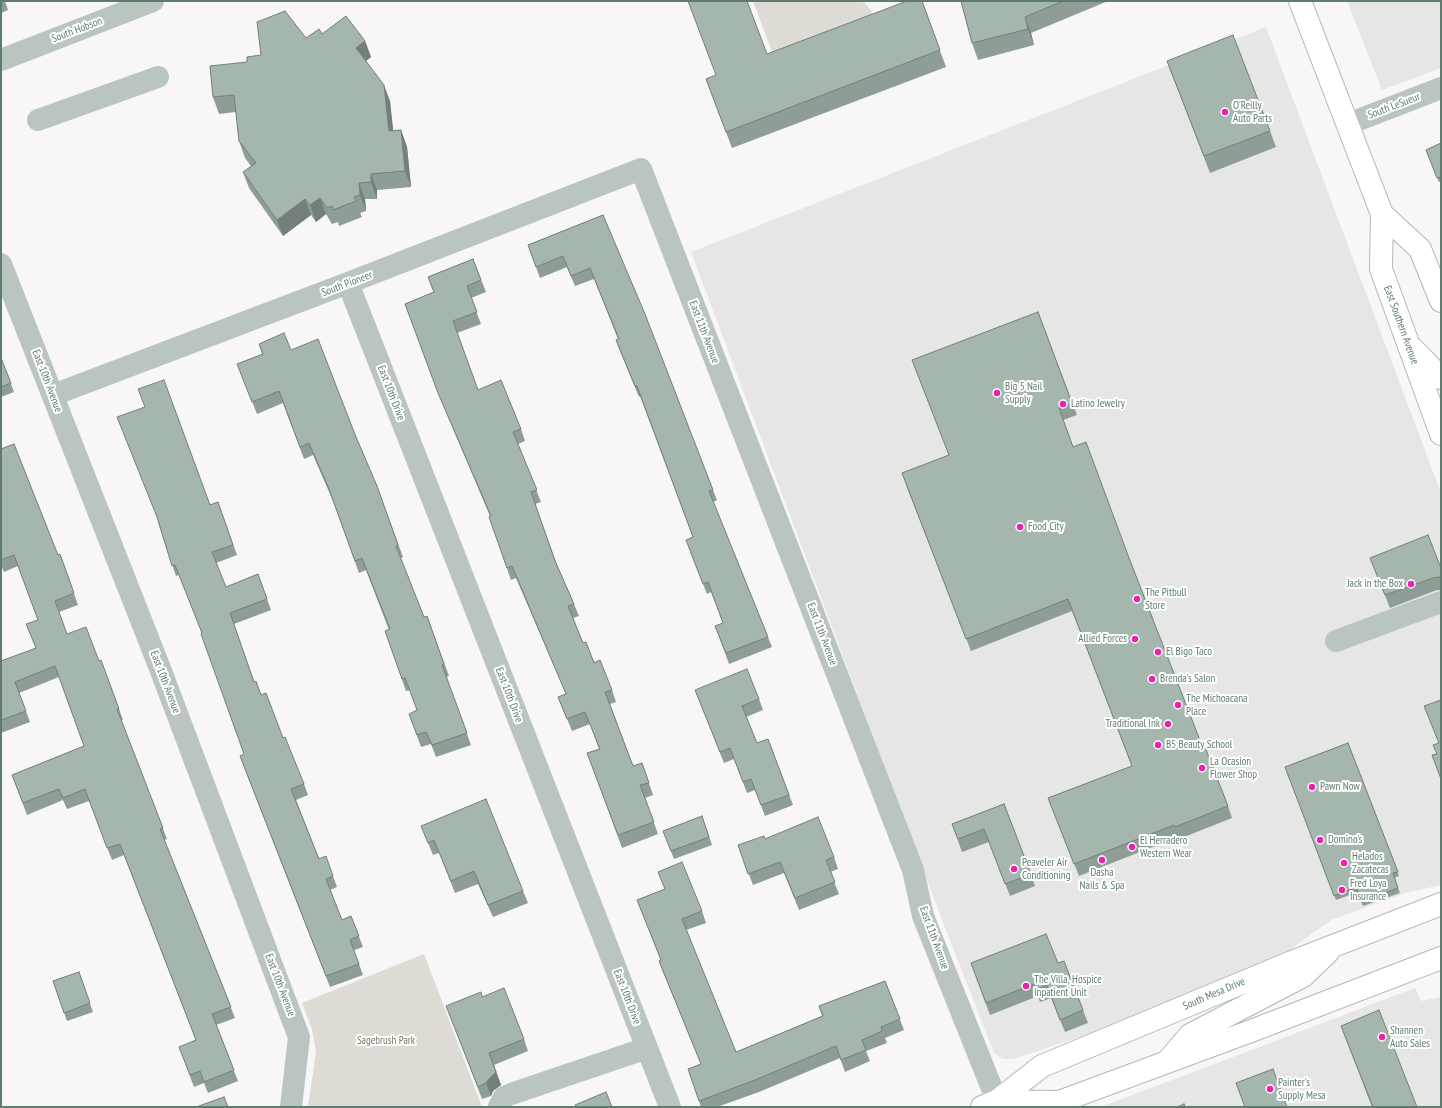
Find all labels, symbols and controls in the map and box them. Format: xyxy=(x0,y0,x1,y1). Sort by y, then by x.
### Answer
street label: South Hobson xyxy=(50,14,104,46)
street label: South LeSueur xyxy=(1366,90,1422,122)
place label: O'Reilly Auto Parts xyxy=(1233,99,1272,125)
marker: O'Reilly Auto Parts xyxy=(1220,107,1230,117)
street label: South Pioneer xyxy=(320,268,374,300)
street label: East Southern Avenue xyxy=(1381,284,1421,366)
street label: East 11th Avenue xyxy=(686,299,722,365)
street label: East 10th Avenue xyxy=(29,348,65,414)
street label: East 10th Drive xyxy=(374,363,408,423)
place label: Big 5 Nail Supply xyxy=(1005,380,1042,406)
marker: Big 5 Nail Supply xyxy=(992,388,1002,398)
place label: Latino Jewelry xyxy=(1071,397,1125,411)
marker: Latino Jewelry xyxy=(1058,399,1068,409)
place label: Food City xyxy=(1028,520,1064,534)
marker: Food City xyxy=(1015,522,1025,532)
place label: Jack in the Box xyxy=(1347,577,1403,591)
marker: Jack in the Box xyxy=(1406,579,1416,589)
place label: The Pitbull Store xyxy=(1145,586,1187,612)
marker: The Pitbull Store xyxy=(1132,594,1142,604)
street label: East 11th Avenue xyxy=(804,601,840,667)
place label: Allied Forces xyxy=(1078,632,1127,646)
marker: Allied Forces xyxy=(1130,634,1140,644)
place label: El Bigo Taco xyxy=(1166,645,1212,659)
marker: El Bigo Taco xyxy=(1153,647,1163,657)
street label: East 10th Avenue xyxy=(147,649,183,715)
street label: East 10th Drive xyxy=(492,665,526,725)
place label: Brenda's Salon xyxy=(1160,672,1215,686)
marker: Brenda's Salon xyxy=(1147,674,1157,684)
place label: The Michoacana Place xyxy=(1186,692,1247,718)
marker: The Michoacana Place xyxy=(1173,700,1183,710)
place label: Traditional Ink xyxy=(1106,717,1160,731)
marker: Traditional Ink xyxy=(1163,719,1173,729)
place label: B5 Beauty School xyxy=(1166,738,1232,752)
marker: B5 Beauty School xyxy=(1153,740,1163,750)
place label: La Ocasion Flower Shop xyxy=(1210,755,1257,781)
marker: La Ocasion Flower Shop xyxy=(1197,763,1207,773)
place label: Pawn Now xyxy=(1320,780,1360,794)
marker: Pawn Now xyxy=(1307,782,1317,792)
place label: Domino's xyxy=(1328,833,1362,847)
place label: El Herradero Western Wear xyxy=(1140,834,1192,860)
marker: Domino's xyxy=(1315,835,1325,845)
marker: El Herradero Western Wear xyxy=(1127,842,1137,852)
place label: Helados Zacatecas xyxy=(1352,850,1389,876)
marker: Dasha Nails & Spa xyxy=(1097,855,1107,865)
place label: Peaveler Air Conditioning xyxy=(1022,856,1070,882)
marker: Helados Zacatecas xyxy=(1339,858,1349,868)
marker: Peaveler Air Conditioning xyxy=(1009,864,1019,874)
place label: Dasha Nails & Spa xyxy=(1080,866,1124,892)
place label: Fred Loya Insurance xyxy=(1350,877,1386,903)
marker: Fred Loya Insurance xyxy=(1337,885,1347,895)
street label: East 11th Avenue xyxy=(916,905,952,971)
street label: East 10th Avenue xyxy=(262,952,298,1018)
street label: East 10th Drive xyxy=(610,967,644,1027)
place label: The Villa, Hospice Inpatient Unit xyxy=(1034,973,1102,999)
street label: South Mesa Drive xyxy=(1181,975,1247,1013)
marker: The Villa, Hospice Inpatient Unit xyxy=(1021,981,1031,991)
place label: Shannen Auto Sales xyxy=(1390,1024,1430,1050)
marker: Shannen Auto Sales xyxy=(1377,1032,1387,1042)
park label: Sagebrush Park xyxy=(357,1034,415,1048)
place label: Painter's Supply Mesa xyxy=(1278,1076,1326,1102)
marker: Painter's Supply Mesa xyxy=(1265,1084,1275,1094)

